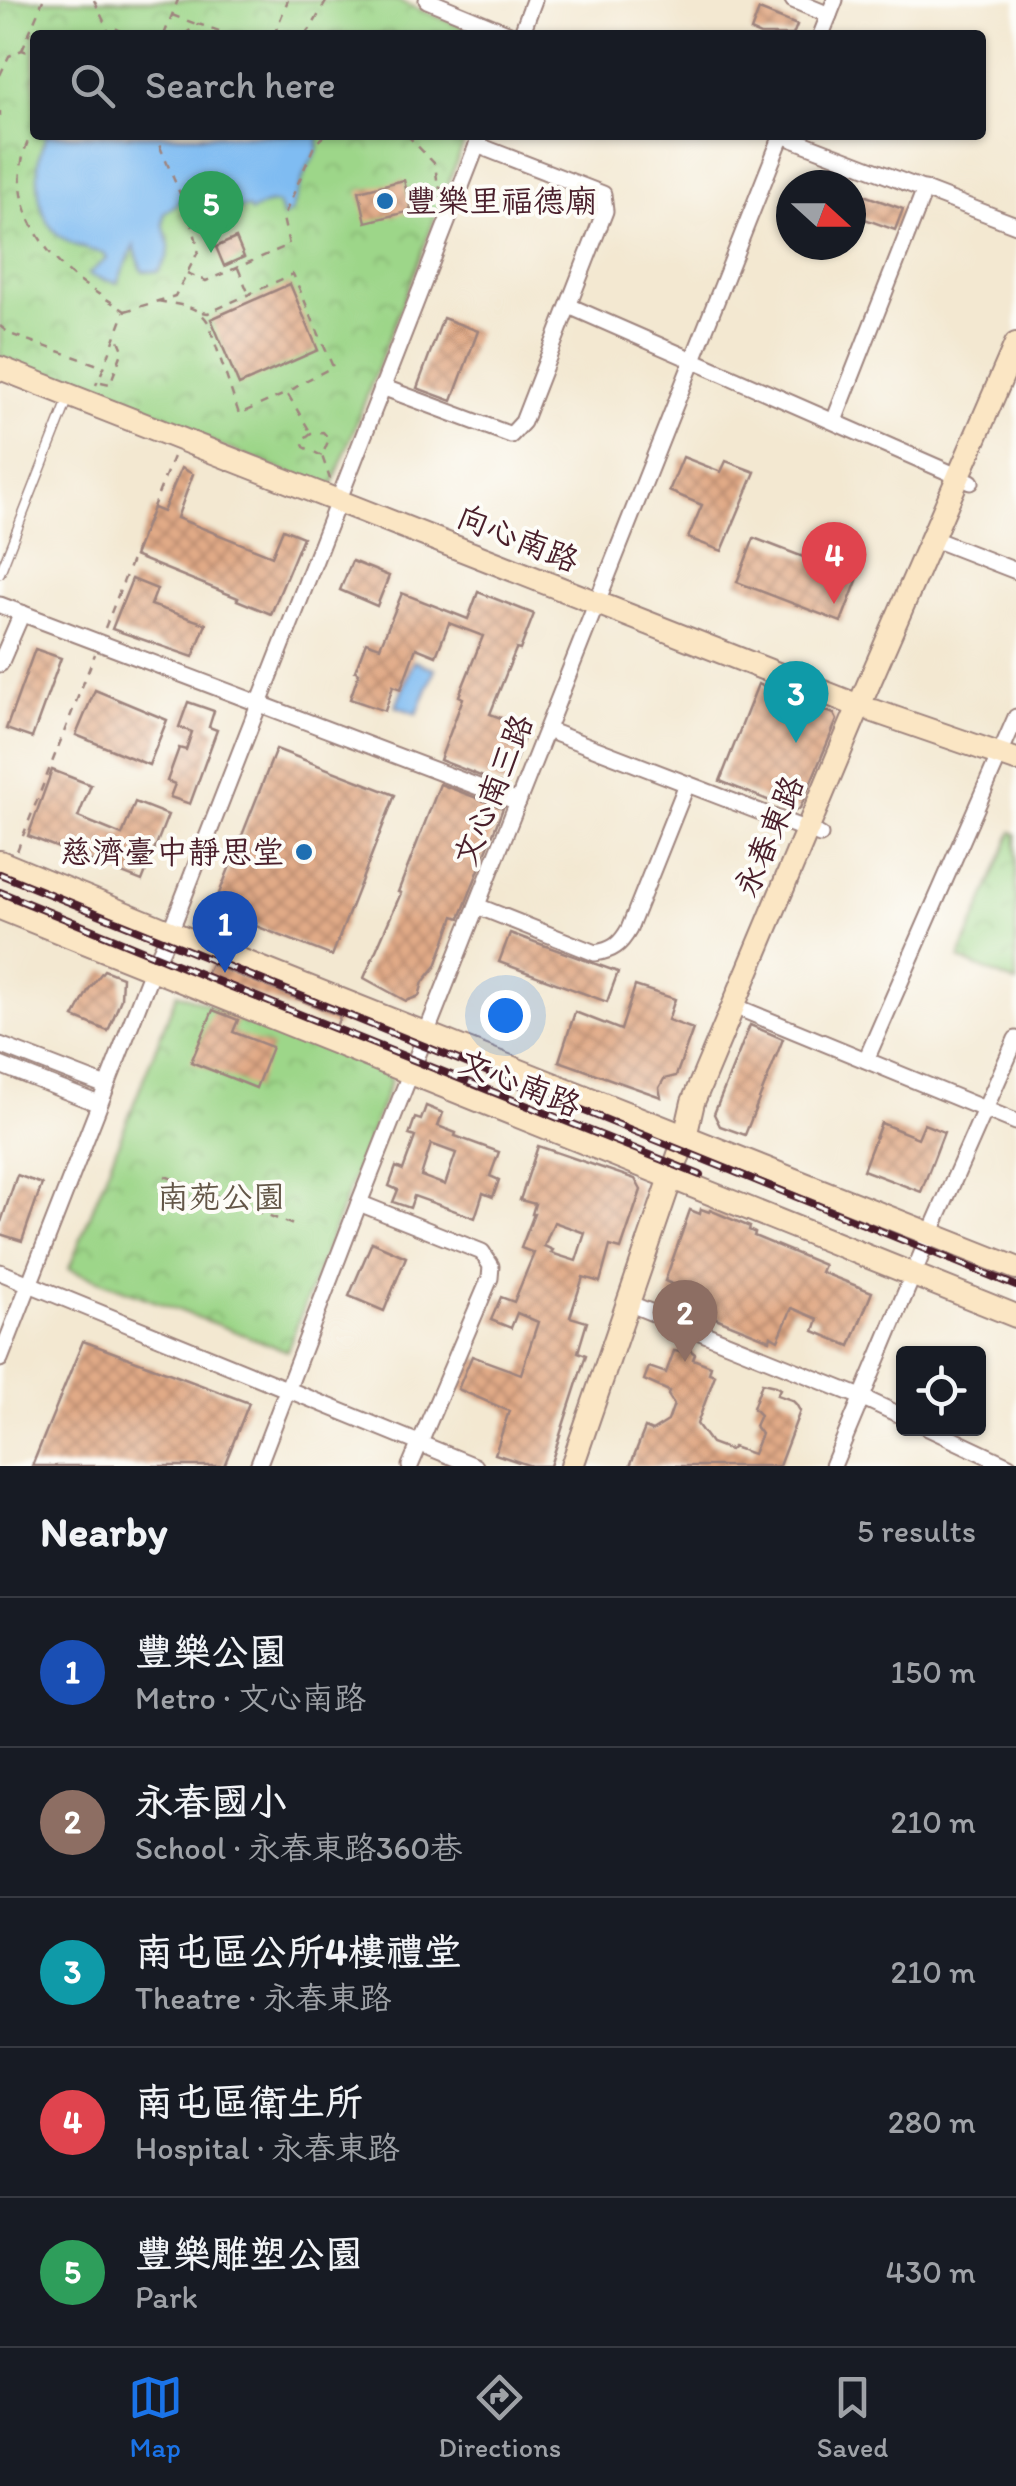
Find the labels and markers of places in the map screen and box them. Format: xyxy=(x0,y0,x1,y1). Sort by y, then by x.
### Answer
pin: 5 xyxy=(178,170,244,253)
place label: 豐樂里福德廟 xyxy=(405,182,597,220)
marker: 豐樂里福德廟 xyxy=(374,190,396,212)
pin: 4 xyxy=(802,522,866,604)
pin: 3 xyxy=(764,660,828,743)
place label: 慈濟臺中靜思堂 xyxy=(60,833,284,871)
marker: 慈濟臺中靜思堂 xyxy=(293,841,315,863)
pin: 1 xyxy=(192,890,258,973)
pin: 2 xyxy=(652,1280,718,1362)

